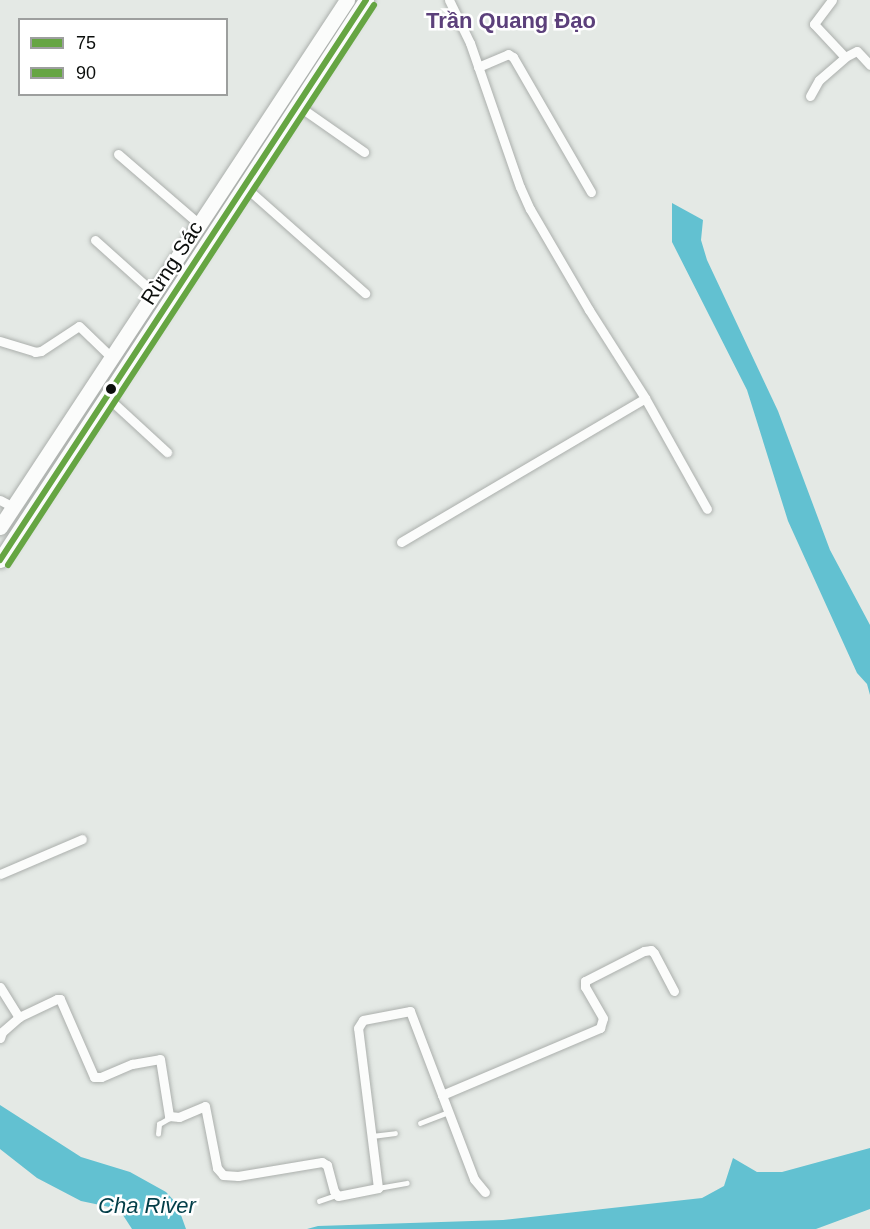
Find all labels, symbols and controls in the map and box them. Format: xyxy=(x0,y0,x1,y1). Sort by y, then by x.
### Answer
district label: Trần Quang Đạo xyxy=(426,8,596,34)
legend xyxy=(18,18,228,96)
text: 75 xyxy=(76,33,96,53)
text: 90 xyxy=(76,63,96,83)
street label: Rừng Sác xyxy=(136,216,208,310)
unlabelled marker xyxy=(105,383,117,395)
water label: Cha River xyxy=(98,1193,196,1219)

